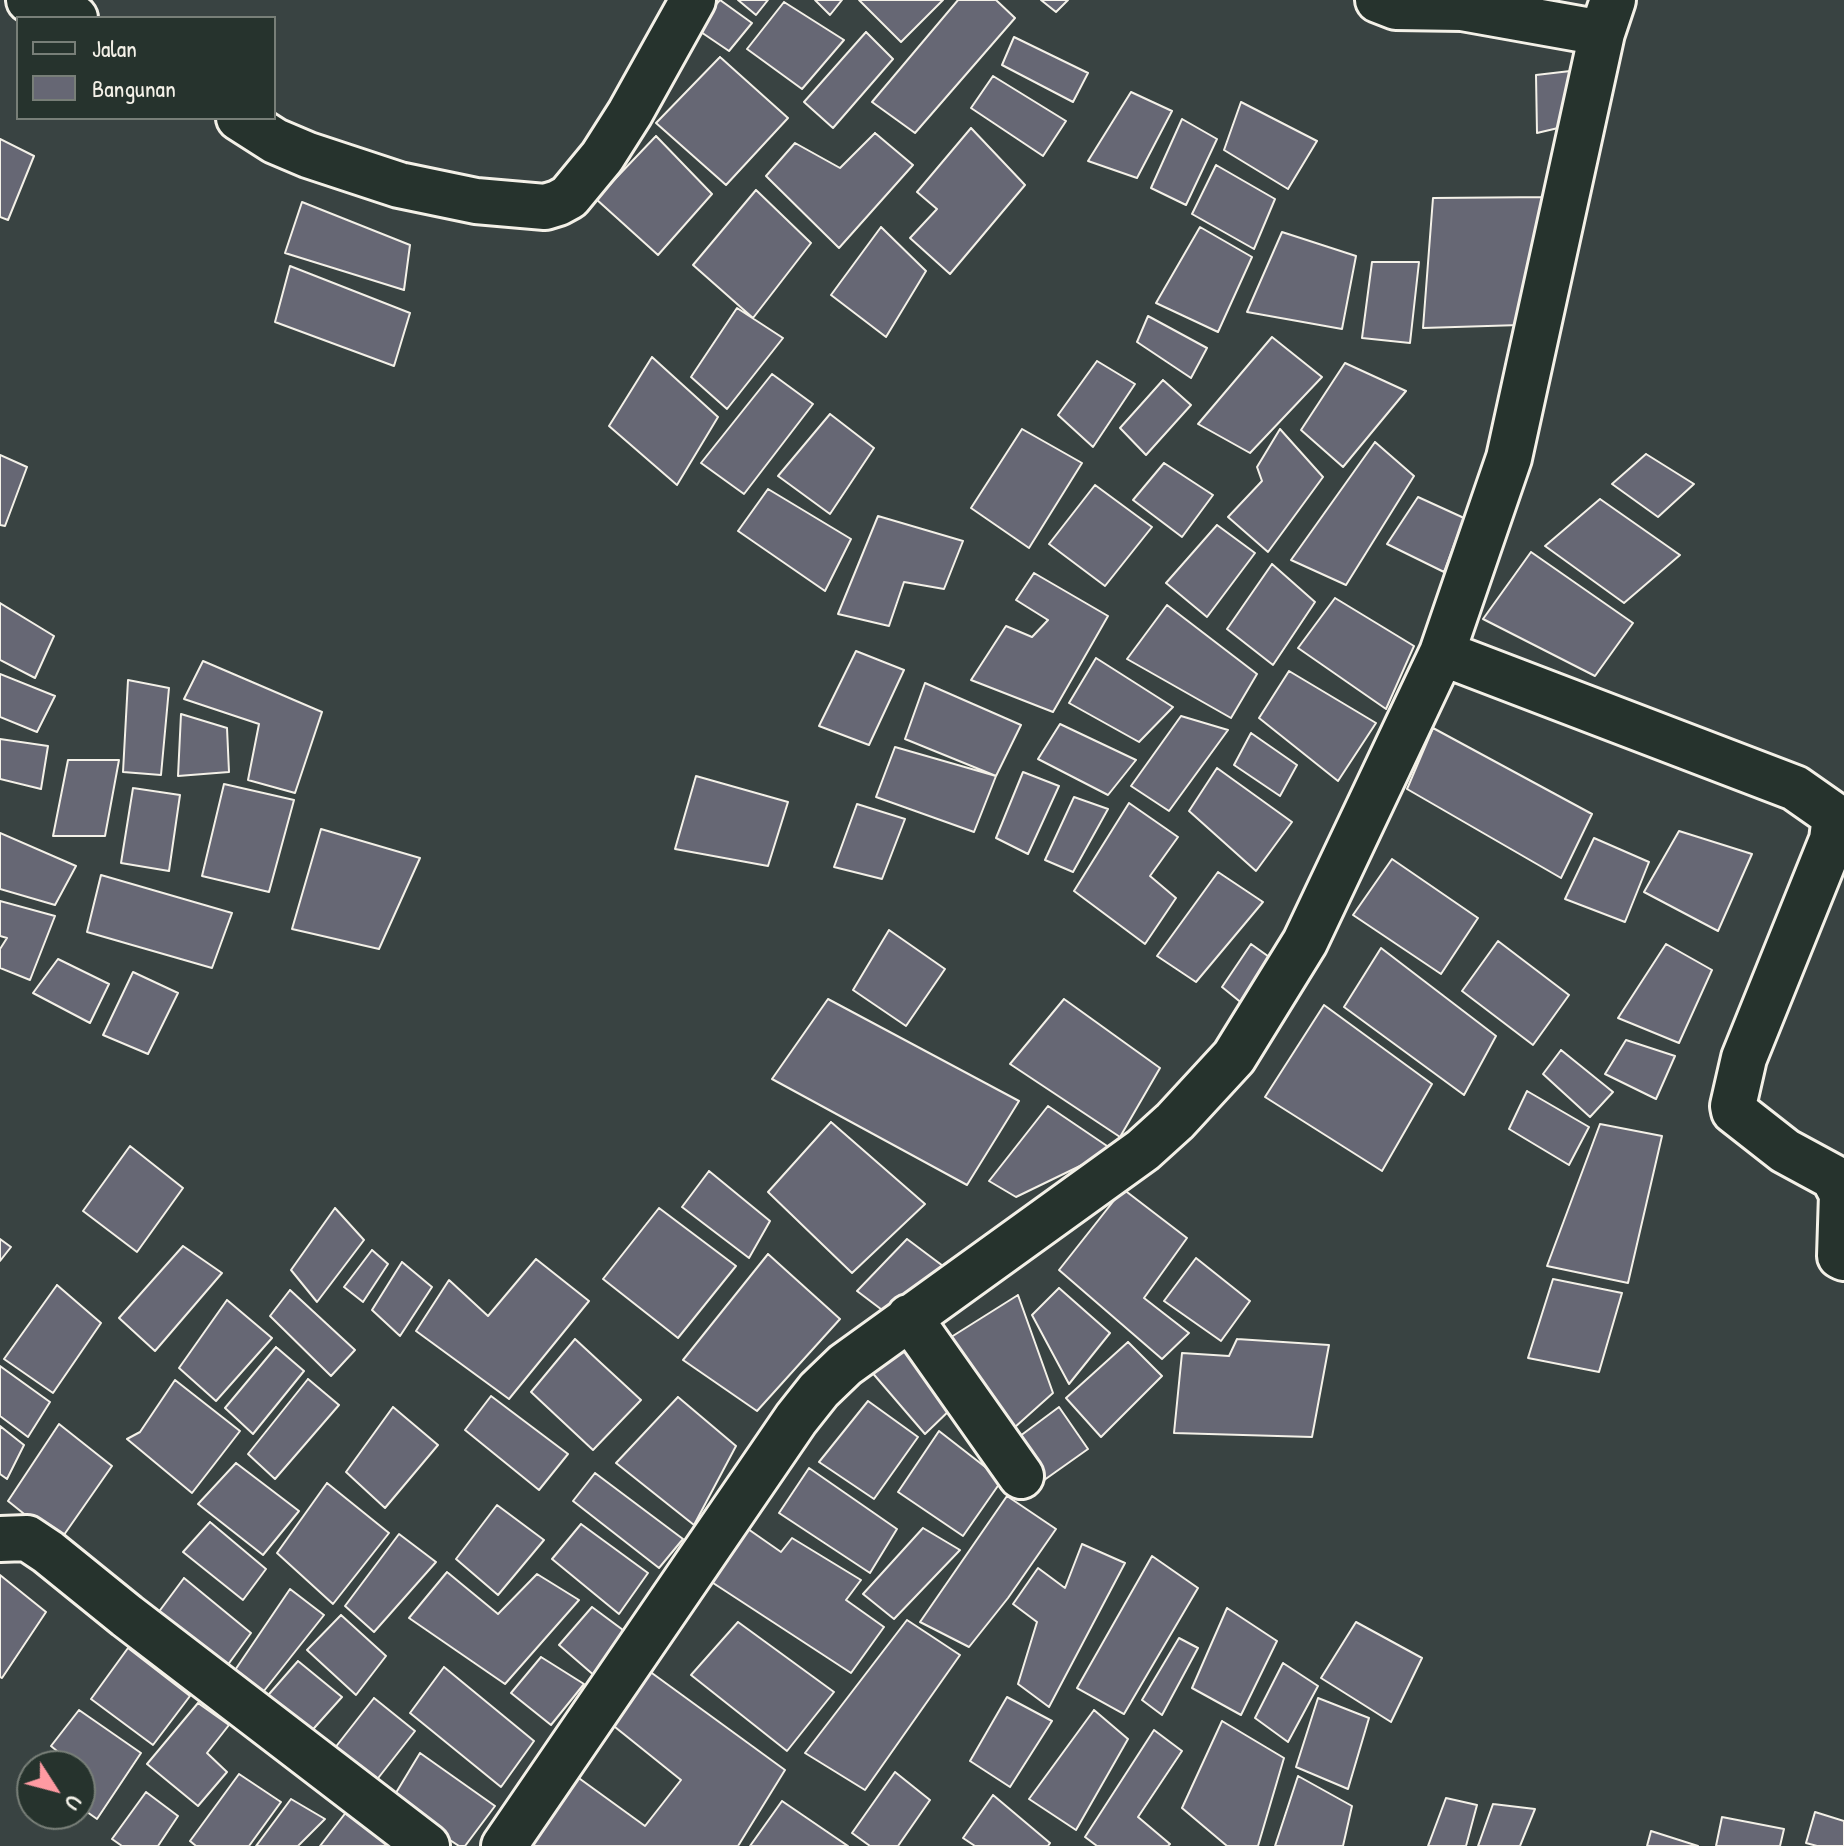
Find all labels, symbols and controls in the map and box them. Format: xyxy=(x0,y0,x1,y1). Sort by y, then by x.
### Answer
legend xyxy=(16,16,276,120)
text: Jalan xyxy=(92,32,137,64)
text: Bangunan xyxy=(92,72,176,104)
north arrow xyxy=(16,1750,96,1830)
text: U xyxy=(58,1789,89,1817)

